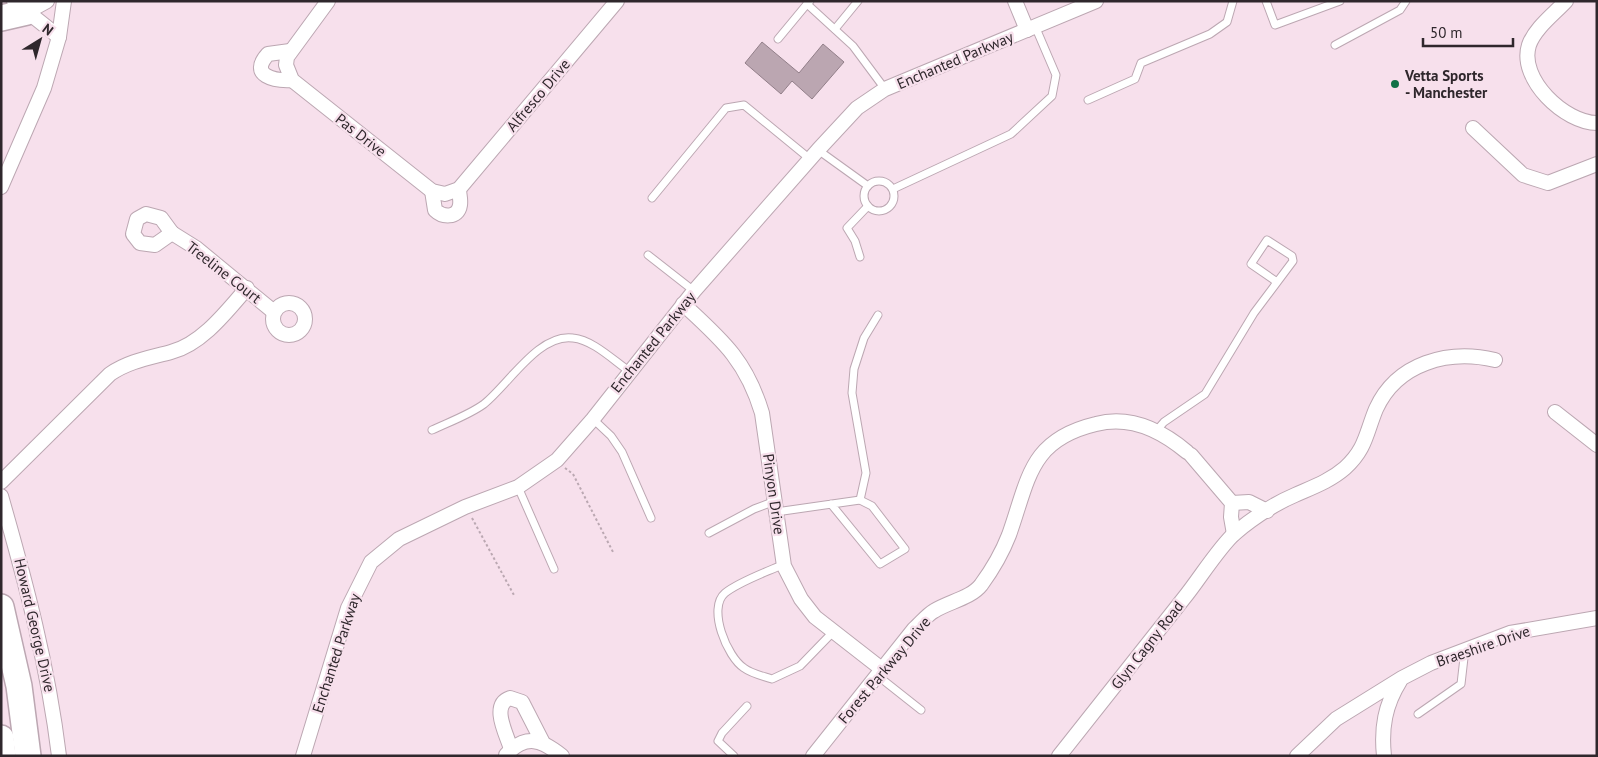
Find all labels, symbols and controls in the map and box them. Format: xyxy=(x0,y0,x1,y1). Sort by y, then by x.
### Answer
north arrow xyxy=(15,15,65,65)
scale bar xyxy=(1423,15,1513,47)
text: N xyxy=(39,20,57,40)
text: 50 m xyxy=(1430,23,1463,42)
street label: Enchanted Parkway xyxy=(894,27,1016,93)
street label: Alfresco Drive xyxy=(502,55,574,135)
place label: Vetta Sports - Manchester xyxy=(1404,66,1488,102)
marker: Vetta Sports - Manchester xyxy=(1389,78,1401,90)
street label: Pas Drive xyxy=(332,109,390,161)
street label: Treeline Court xyxy=(183,237,265,307)
street label: Enchanted Parkway xyxy=(606,288,700,396)
street label: Pinyon Drive xyxy=(759,452,789,536)
street label: Howard George Drive xyxy=(10,556,60,694)
street label: Enchanted Parkway xyxy=(308,591,364,715)
street label: Glyn Cagny Road xyxy=(1107,597,1187,693)
street label: Forest Parkway Drive xyxy=(834,613,934,727)
street label: Braeshire Drive xyxy=(1434,621,1532,671)

